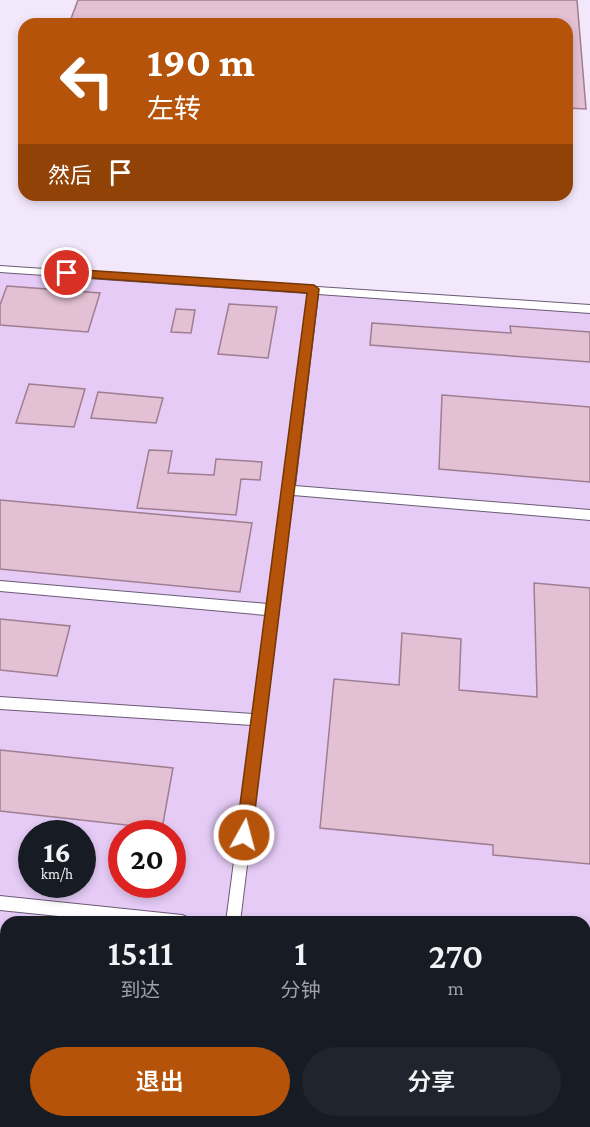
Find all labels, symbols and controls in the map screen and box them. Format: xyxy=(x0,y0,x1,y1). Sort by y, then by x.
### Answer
text: 190 m xyxy=(147,38,255,85)
icon: left xyxy=(48,42,126,120)
text: 左转 xyxy=(147,94,201,124)
icon: arrive xyxy=(104,156,137,189)
text: 然后 xyxy=(48,163,92,188)
pin xyxy=(41,247,92,298)
icon: arrive xyxy=(50,256,83,289)
position arrow xyxy=(212,803,276,867)
speed limit sign: 20 xyxy=(108,820,186,898)
text: 16 xyxy=(43,835,71,868)
text: km/h xyxy=(41,866,73,882)
text: 15:11 xyxy=(108,933,173,973)
text: 1 xyxy=(294,933,307,973)
text: 270 xyxy=(428,936,483,976)
text: m xyxy=(448,977,464,999)
text: 到达 xyxy=(120,979,160,1001)
text: 分钟 xyxy=(281,979,321,1001)
button: 退出 xyxy=(30,1047,290,1116)
button: 分享 xyxy=(302,1047,561,1116)

